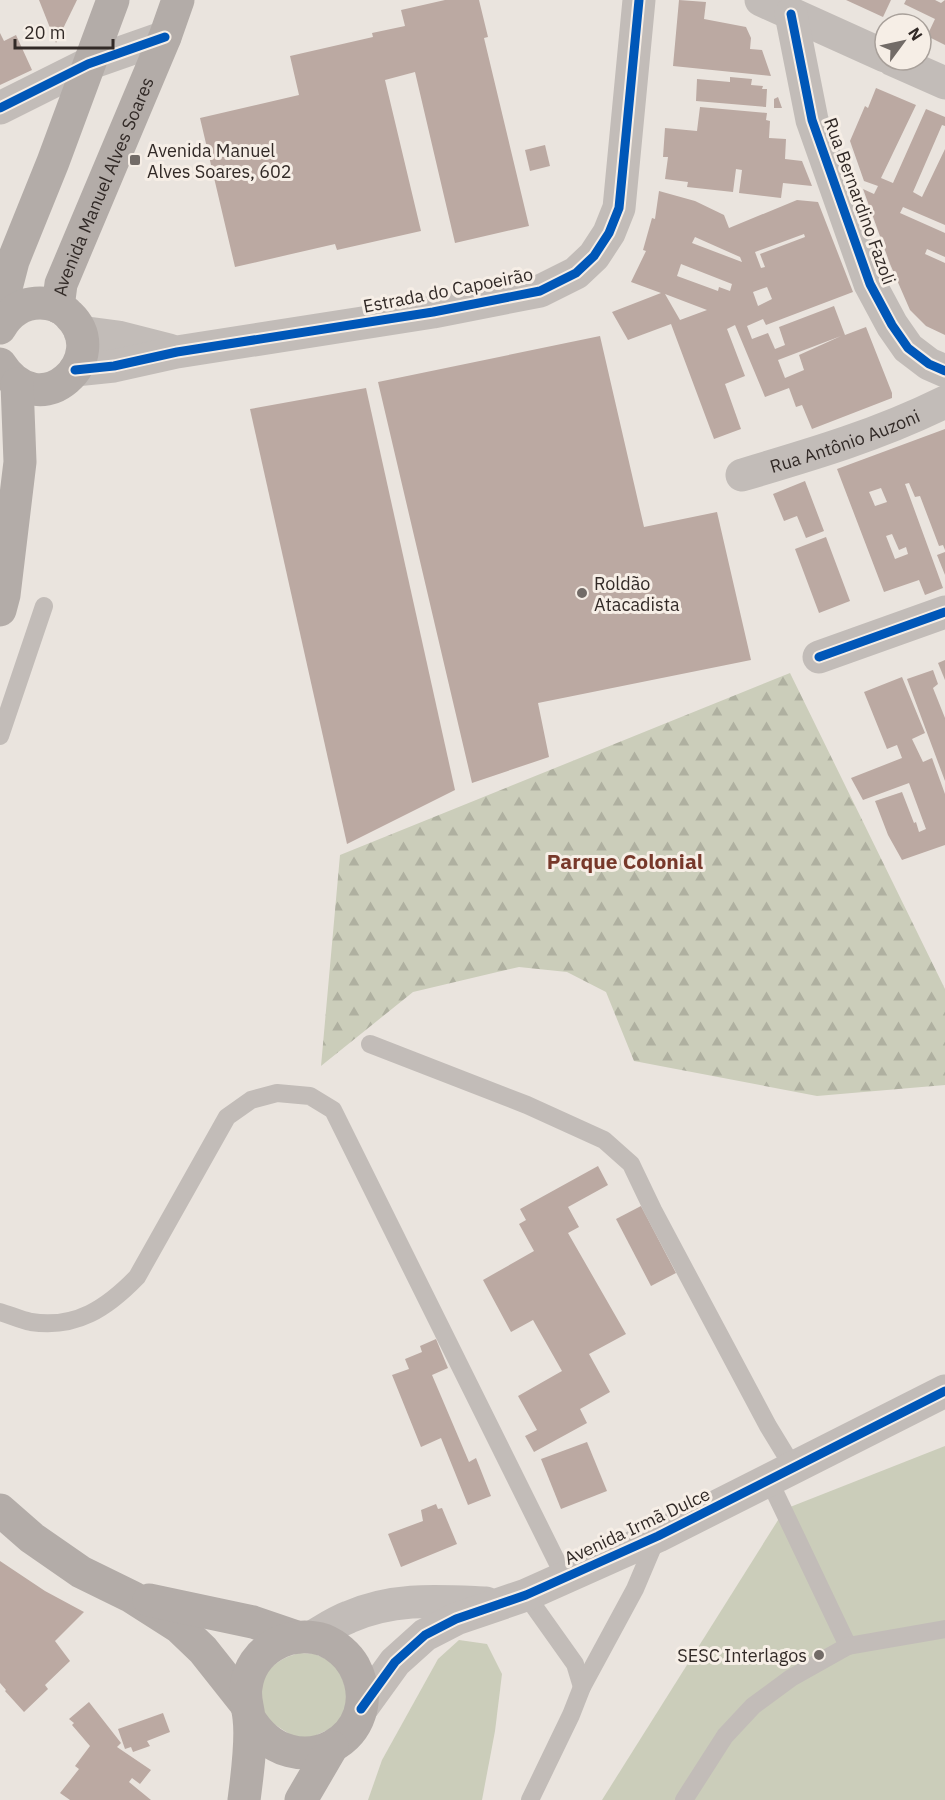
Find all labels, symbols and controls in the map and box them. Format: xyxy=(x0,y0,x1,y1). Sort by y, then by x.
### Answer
scale bar xyxy=(15,12,112,50)
north arrow xyxy=(873,12,933,72)
text: 20 m xyxy=(24,21,66,44)
text: N xyxy=(904,24,927,44)
street label: Avenida Manuel Alves Soares xyxy=(48,73,158,298)
street label: Rua Bernardino Fazoli xyxy=(819,114,901,288)
place label: Avenida Manuel Alves Soares, 602 xyxy=(147,139,292,183)
marker: Avenida Manuel Alves Soares, 602 xyxy=(128,153,142,167)
street label: Estrada do Capoeirão xyxy=(361,262,535,318)
street label: Rua Antônio Auzoni xyxy=(767,404,923,478)
place label: Roldão Atacadista xyxy=(594,572,680,616)
marker: Roldão Atacadista xyxy=(575,586,589,600)
district label: Parque Colonial xyxy=(547,847,703,875)
street label: Avenida Irmã Dulce xyxy=(560,1482,714,1570)
place label: SESC Interlagos xyxy=(677,1644,807,1667)
marker: SESC Interlagos xyxy=(812,1648,826,1662)

